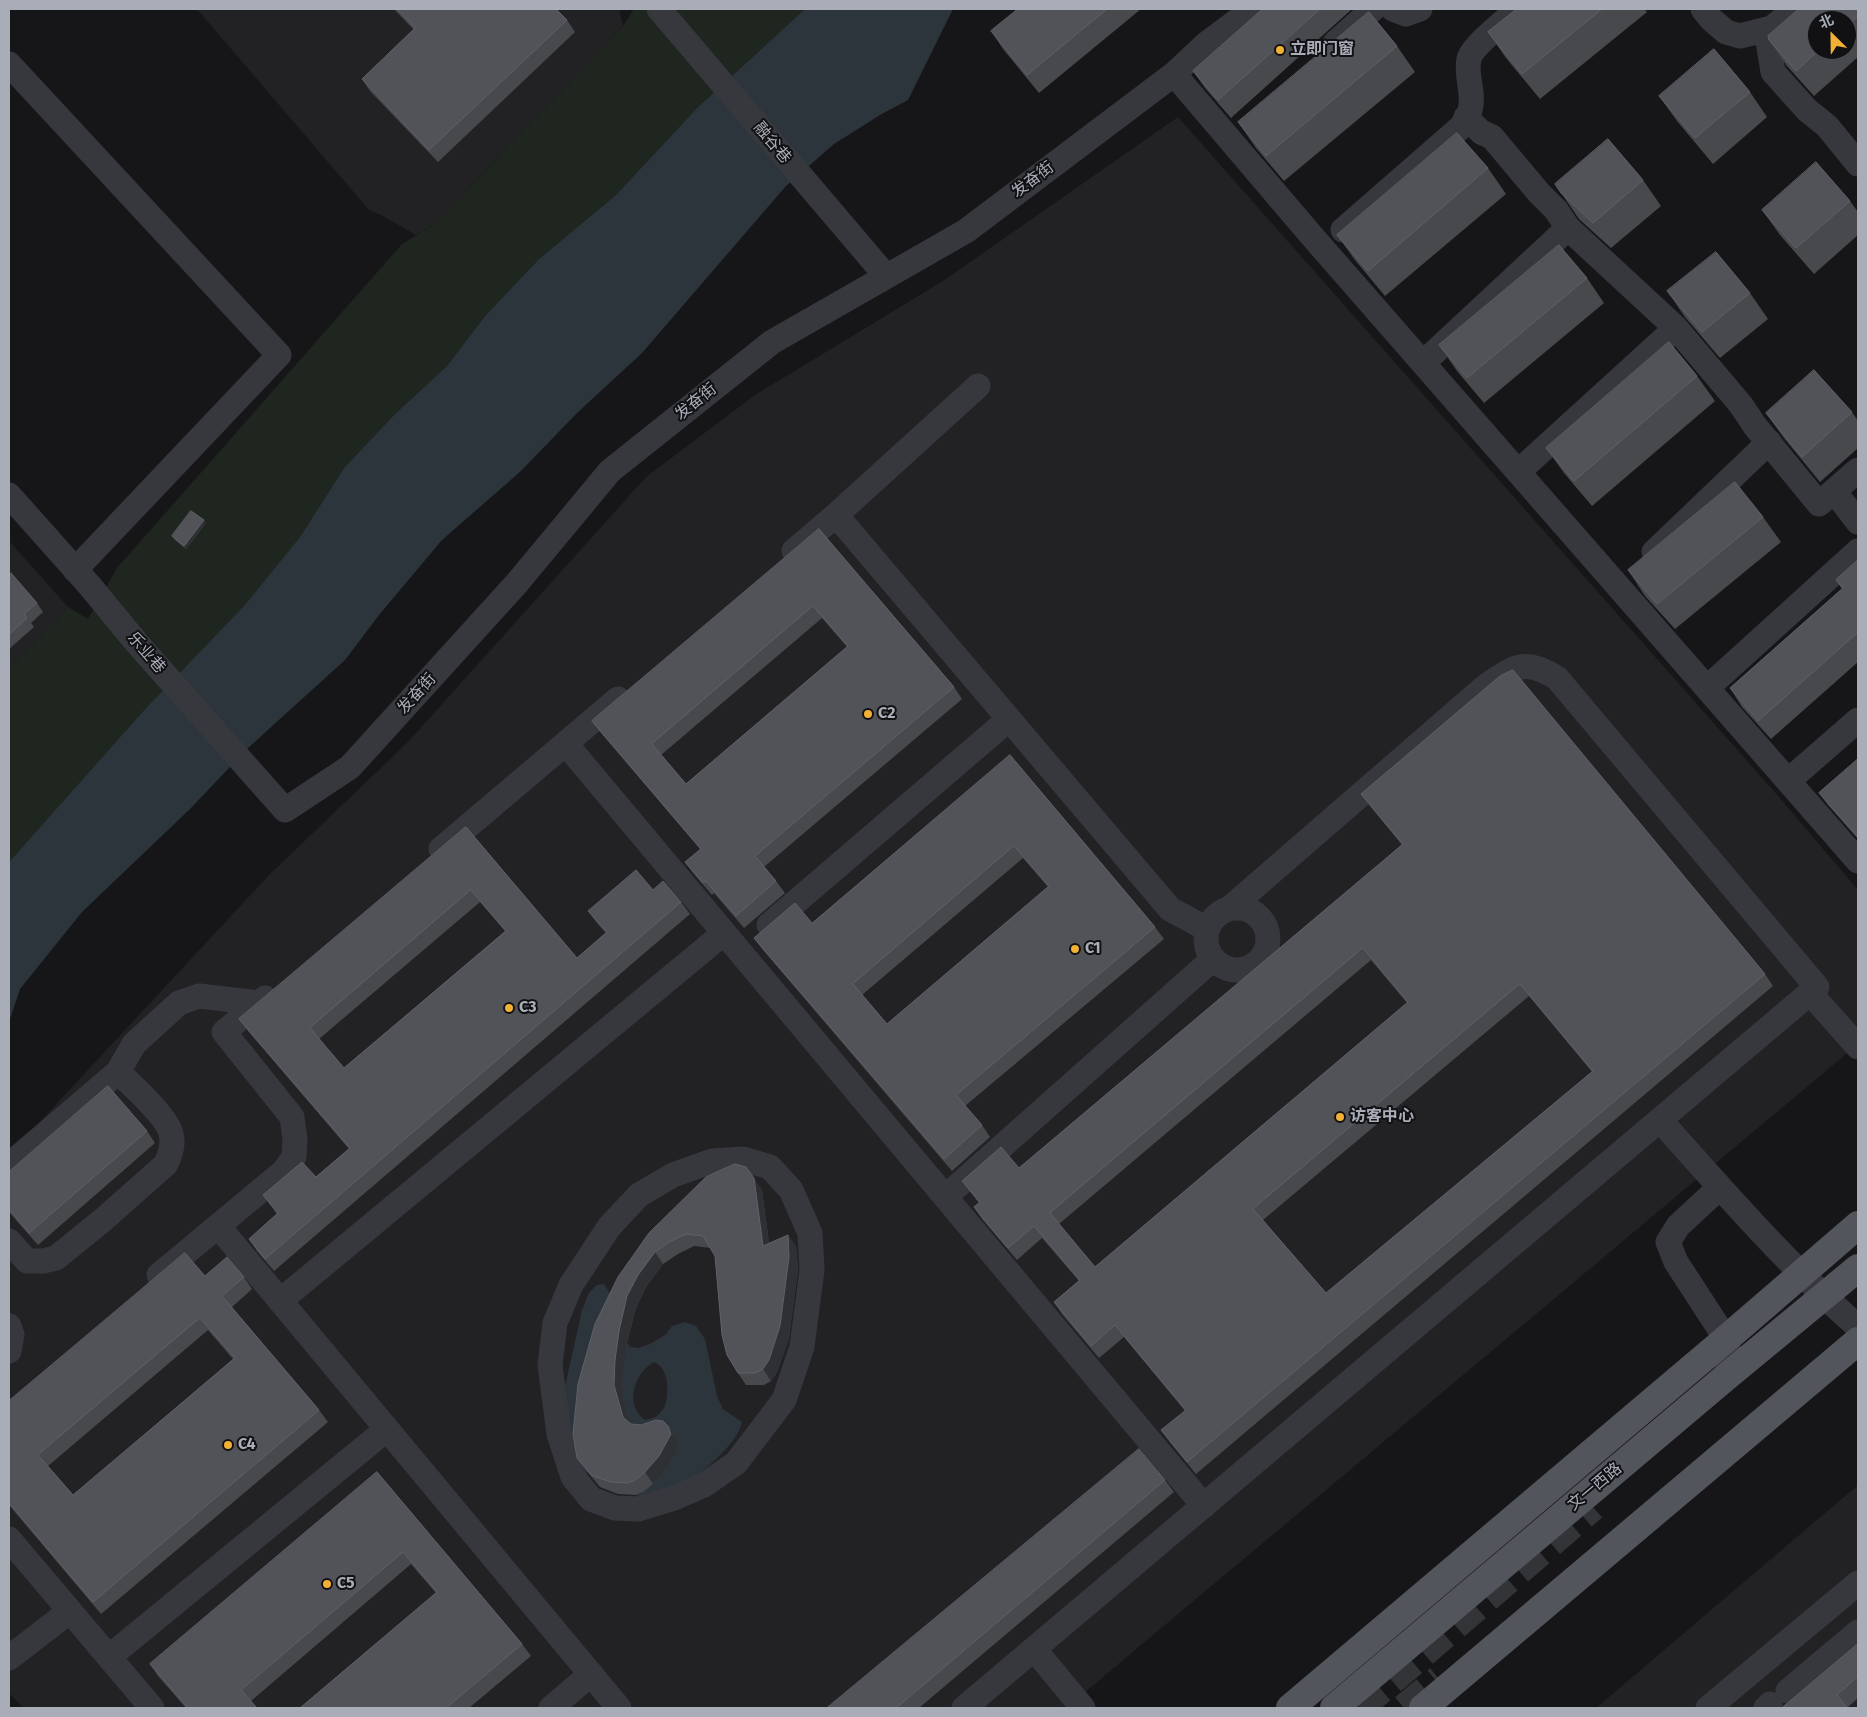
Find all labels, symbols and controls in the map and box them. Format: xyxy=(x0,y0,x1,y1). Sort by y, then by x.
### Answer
north arrow xyxy=(1807,10,1857,60)
text: 北 xyxy=(1817,11,1836,32)
place label: 立即门窗 xyxy=(1290,40,1354,60)
marker: 立即门窗 xyxy=(1274,44,1286,56)
street label: 融谷巷 xyxy=(749,118,795,168)
street label: 发奋街 xyxy=(1008,158,1058,202)
street label: 发奋街 xyxy=(671,379,721,425)
street label: 乐业巷 xyxy=(123,629,169,677)
street label: 发奋街 xyxy=(394,670,440,718)
place label: C2 xyxy=(878,704,895,724)
marker: C2 xyxy=(862,708,874,720)
place label: C1 xyxy=(1085,939,1101,959)
marker: C1 xyxy=(1069,943,1081,955)
place label: C3 xyxy=(519,998,537,1018)
marker: C3 xyxy=(503,1002,515,1014)
place label: 访客中心 xyxy=(1350,1107,1414,1127)
marker: 访客中心 xyxy=(1334,1111,1346,1123)
place label: C4 xyxy=(238,1435,256,1455)
marker: C4 xyxy=(222,1439,234,1451)
street label: 文一西路 xyxy=(1564,1459,1626,1515)
place label: C5 xyxy=(337,1574,355,1594)
marker: C5 xyxy=(321,1578,333,1590)

